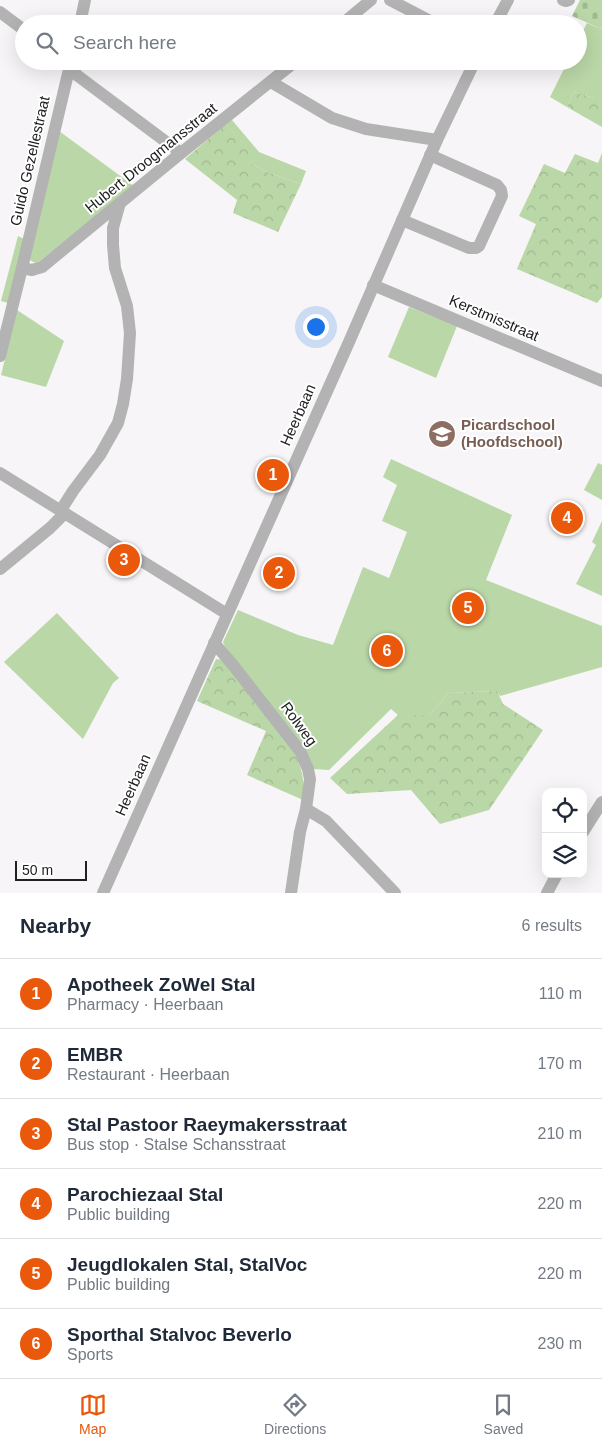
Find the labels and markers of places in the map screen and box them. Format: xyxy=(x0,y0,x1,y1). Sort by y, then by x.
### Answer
place label: Picardschool (Hoofdschool) xyxy=(461,416,563,450)
school or university icon: Picardschool (Hoofdschool) xyxy=(427,419,457,449)
pin: 1 xyxy=(257,456,289,494)
pin: 4 xyxy=(551,499,583,537)
pin: 3 xyxy=(108,541,140,579)
pin: 2 xyxy=(263,554,295,592)
pin: 5 xyxy=(452,589,484,627)
pin: 6 xyxy=(371,632,403,670)

